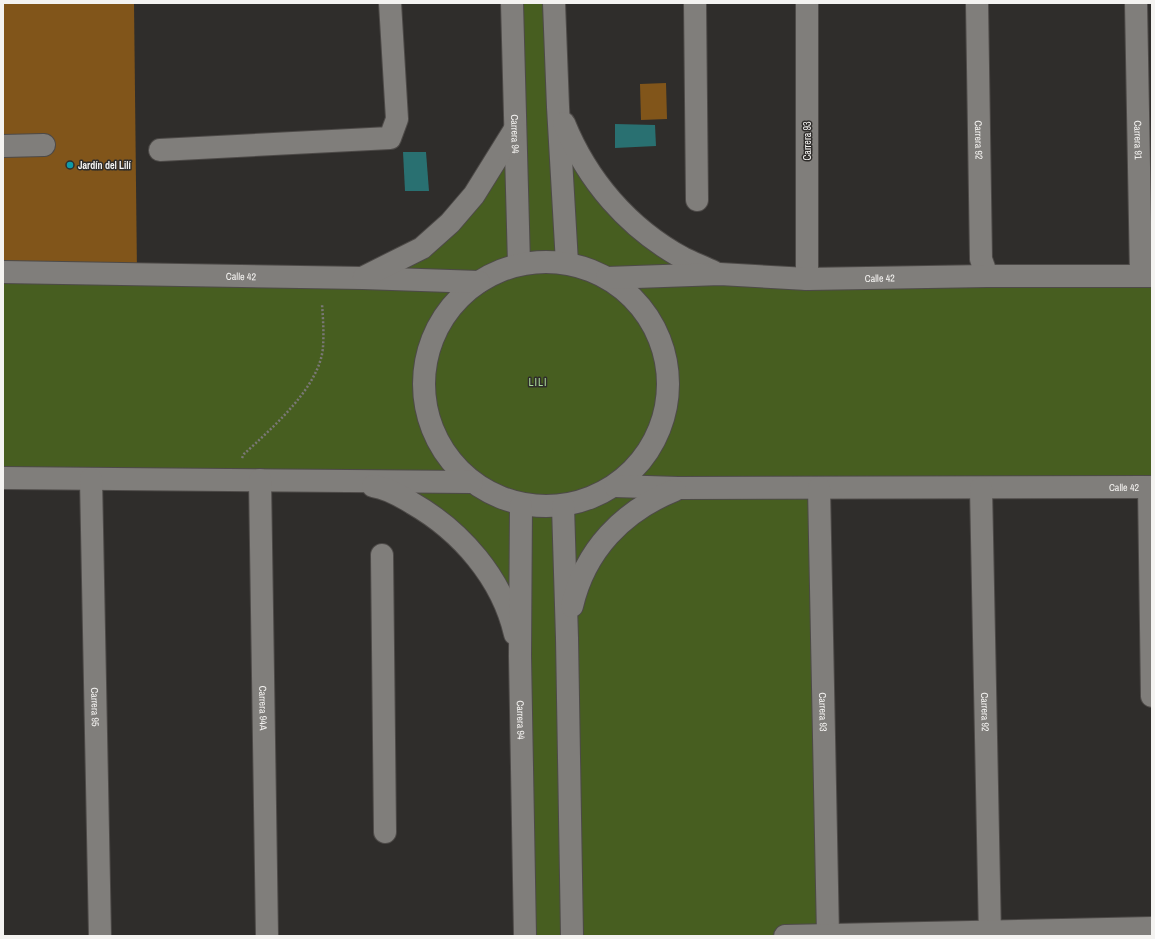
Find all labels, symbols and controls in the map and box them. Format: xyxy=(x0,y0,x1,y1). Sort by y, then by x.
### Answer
street label: Carrera 94 xyxy=(508,114,523,154)
street label: Carrera 92 xyxy=(972,120,986,160)
street label: Carrera 91 xyxy=(1132,120,1145,160)
street label: Carrera 93 xyxy=(801,121,814,161)
place label: Jardín del Lilí xyxy=(78,159,132,172)
marker: Jardín del Lilí xyxy=(65,160,75,170)
street label: Calle 42 xyxy=(226,269,257,283)
street label: Calle 42 xyxy=(865,271,895,285)
district label: LILI xyxy=(528,375,548,389)
street label: Calle 42 xyxy=(1109,481,1139,494)
street label: Carrera 94A xyxy=(257,686,270,731)
street label: Carrera 95 xyxy=(89,687,102,727)
street label: Carrera 93 xyxy=(817,692,830,732)
street label: Carrera 92 xyxy=(979,692,992,732)
street label: Carrera 94 xyxy=(514,700,528,740)

